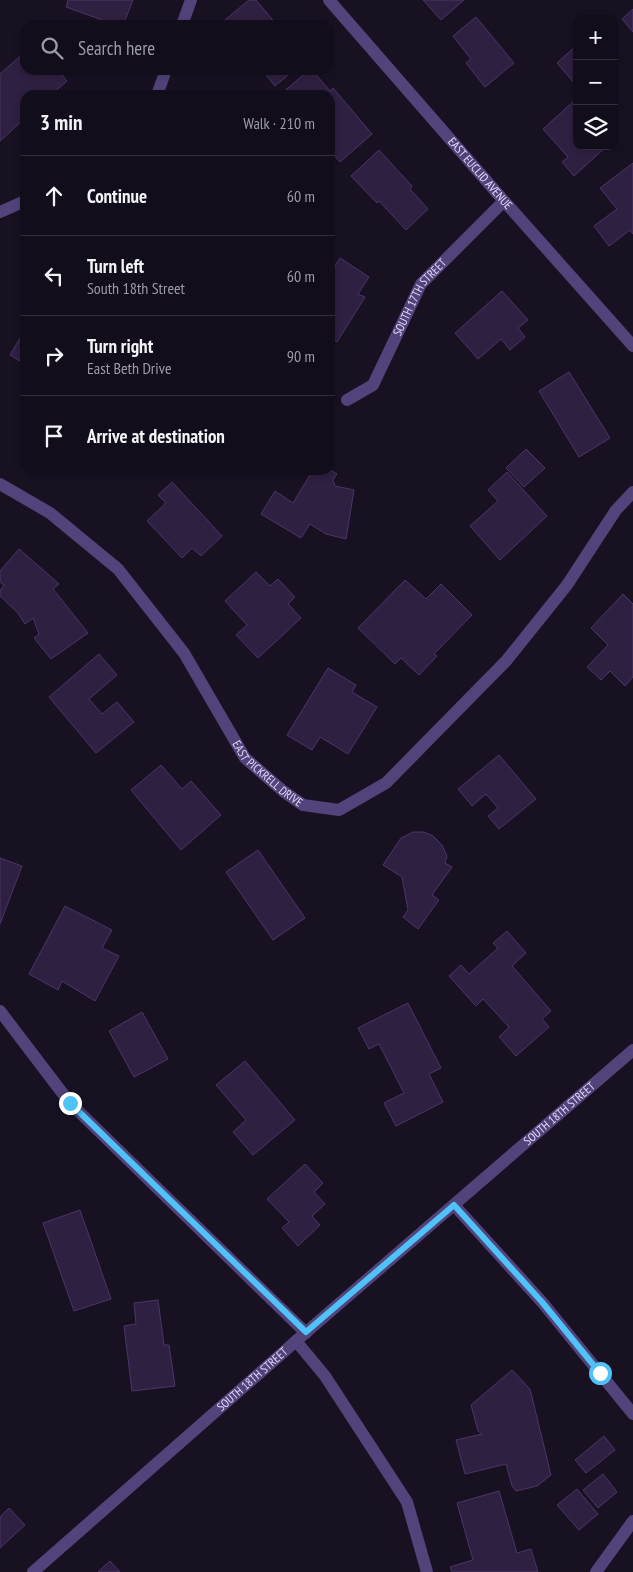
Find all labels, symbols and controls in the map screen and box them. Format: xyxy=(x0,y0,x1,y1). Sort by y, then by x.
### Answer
map controls xyxy=(573,15,618,150)
button: + xyxy=(573,15,618,60)
search box xyxy=(20,20,335,75)
icon: search xyxy=(38,34,66,62)
text: Search here xyxy=(78,36,155,60)
button: − xyxy=(573,60,618,105)
button: layers xyxy=(573,105,618,150)
text: 3 min xyxy=(40,109,82,136)
text: Walk · 210 m xyxy=(243,113,315,133)
street label: EAST EUCLID AVENUE xyxy=(445,134,516,212)
icon: ahead xyxy=(40,182,68,210)
text: Continue xyxy=(87,184,147,208)
text: 60 m xyxy=(287,186,315,206)
text: Turn left xyxy=(87,254,144,278)
street label: SOUTH 17TH STREET xyxy=(389,255,450,338)
icon: left xyxy=(40,262,68,290)
text: 60 m xyxy=(287,266,315,286)
text: South 18th Street xyxy=(87,278,185,298)
text: Turn right xyxy=(87,334,153,358)
icon: right xyxy=(40,342,68,370)
text: 90 m xyxy=(287,346,315,366)
text: East Beth Drive xyxy=(87,358,172,378)
icon: arrive xyxy=(40,422,68,450)
text: Arrive at destination xyxy=(87,424,225,448)
street label: EAST PICKRELL DRIVE xyxy=(229,738,306,810)
street label: SOUTH 18TH STREET xyxy=(520,1078,598,1148)
route end xyxy=(59,1092,82,1115)
street label: SOUTH 18TH STREET xyxy=(213,1343,291,1414)
route start xyxy=(589,1362,612,1385)

